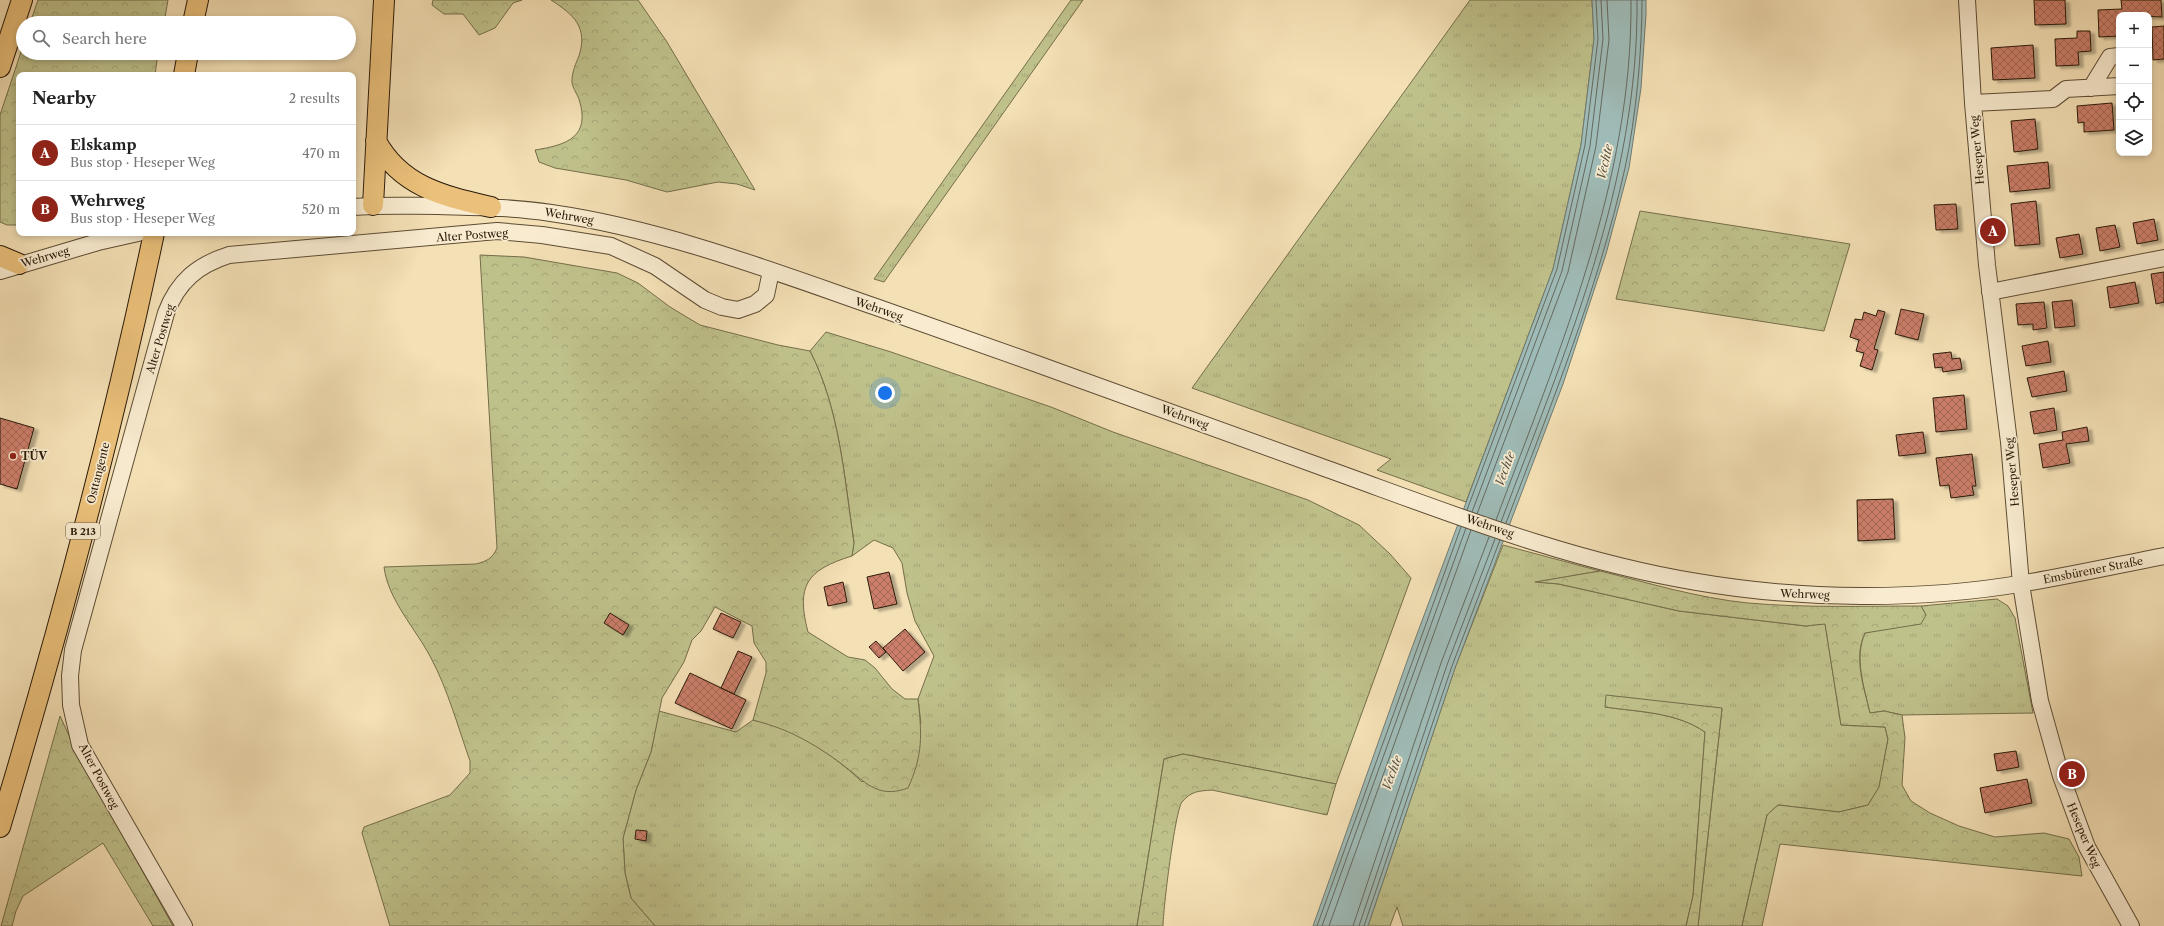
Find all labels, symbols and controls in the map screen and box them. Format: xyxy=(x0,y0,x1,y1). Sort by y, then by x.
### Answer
map controls xyxy=(2116,12,2152,156)
button: + xyxy=(2116,12,2152,48)
search box xyxy=(16,16,356,60)
icon: search xyxy=(30,27,52,49)
text: Search here xyxy=(62,29,147,48)
button: − xyxy=(2116,48,2152,84)
button: locate xyxy=(2116,84,2152,120)
text: Nearby xyxy=(32,88,96,108)
text: 2 results xyxy=(289,90,340,106)
street label: Heseper Weg xyxy=(1967,115,1987,185)
button: layers xyxy=(2116,120,2152,156)
text: Elskamp xyxy=(70,135,137,154)
water label: Vechte xyxy=(1593,142,1616,181)
text: A xyxy=(40,145,50,161)
text: 470 m xyxy=(302,145,340,161)
text: Bus stop · Heseper Weg xyxy=(70,154,215,170)
text: Wehrweg xyxy=(70,191,145,210)
text: B xyxy=(40,201,50,217)
text: 520 m xyxy=(302,201,340,217)
street label: Wehrweg xyxy=(542,205,595,227)
text: Bus stop · Heseper Weg xyxy=(70,210,215,226)
pin: A xyxy=(1980,216,2006,246)
street label: Alter Postweg xyxy=(435,225,509,245)
street label: Wehrweg xyxy=(18,243,71,271)
street label: Wehrweg xyxy=(852,294,905,324)
street label: Alter Postweg xyxy=(142,302,177,376)
your location xyxy=(875,383,895,403)
street label: Wehrweg xyxy=(1158,402,1211,432)
street label: Heseper Weg xyxy=(2002,437,2022,507)
street label: Osttangente xyxy=(84,441,112,505)
water label: Vechte xyxy=(1491,448,1518,488)
place label: TÜV xyxy=(21,449,47,463)
marker: TÜV xyxy=(8,451,18,461)
street label: Wehrweg xyxy=(1463,511,1516,541)
road number: B 213 xyxy=(66,523,100,539)
street label: Emsbürener Straße xyxy=(2042,553,2144,587)
street label: Wehrweg xyxy=(1779,586,1830,602)
street label: Alter Postweg xyxy=(75,740,122,811)
water label: Vechte xyxy=(1378,752,1405,792)
pin: B xyxy=(2059,759,2085,789)
street label: Heseper Weg xyxy=(2064,800,2104,870)

